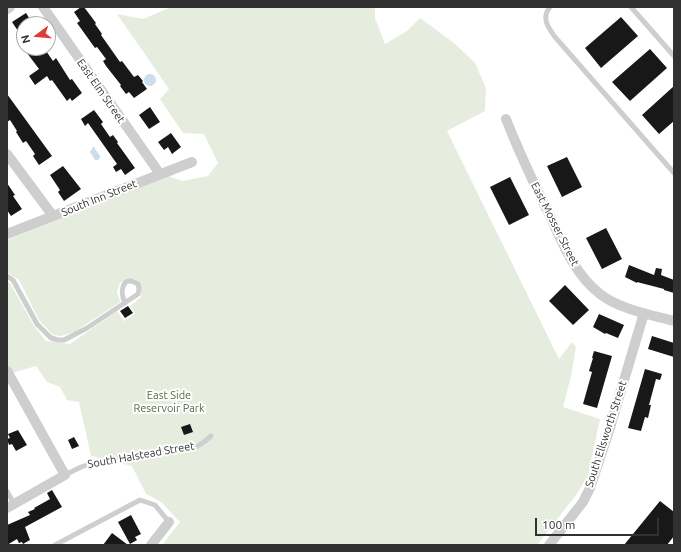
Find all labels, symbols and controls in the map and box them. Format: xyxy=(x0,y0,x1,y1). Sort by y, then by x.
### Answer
north arrow xyxy=(16,16,56,56)
text: N xyxy=(19,33,32,45)
street label: East Elm Street xyxy=(74,56,128,126)
street label: South Inn Street xyxy=(59,177,139,219)
street label: East Mosser Street xyxy=(528,180,582,268)
street label: South Ellsworth Street xyxy=(583,379,629,489)
park label: East Side Reservoir Park xyxy=(133,388,205,414)
street label: South Halstead Street xyxy=(87,439,195,471)
scale bar xyxy=(537,510,661,536)
text: 100 m xyxy=(542,518,575,531)

